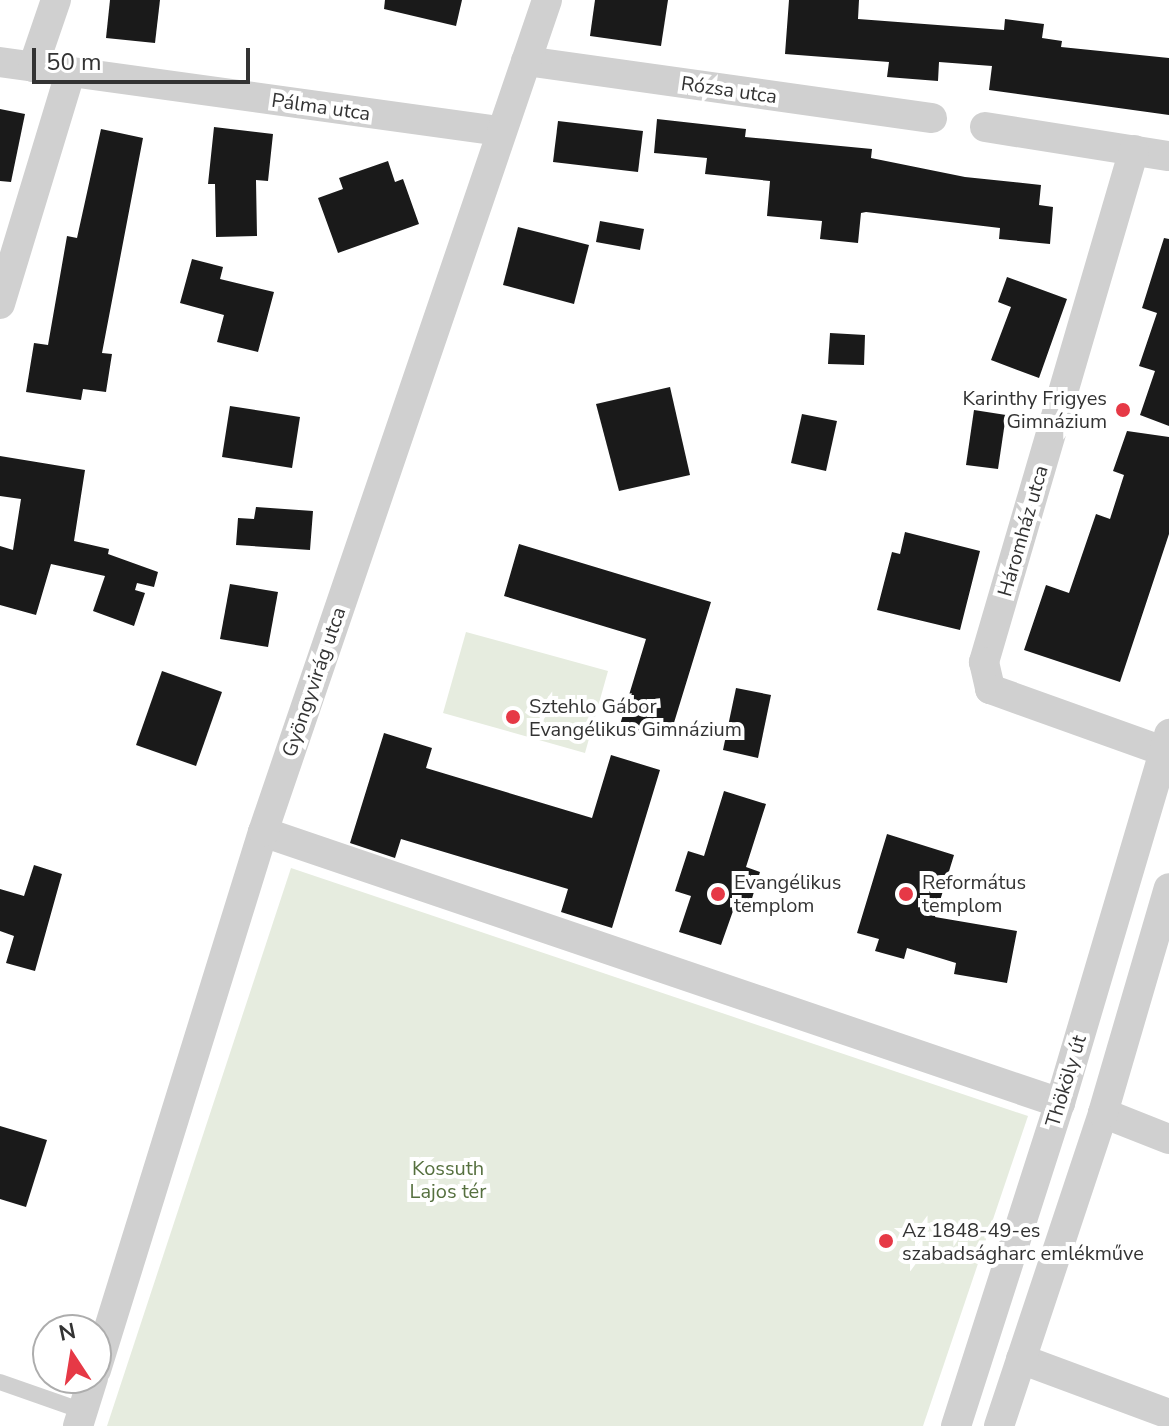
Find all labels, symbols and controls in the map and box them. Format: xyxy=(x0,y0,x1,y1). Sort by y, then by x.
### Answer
scale bar xyxy=(36,32,254,82)
text: 50 m xyxy=(46,46,102,78)
street label: Rózsa utca xyxy=(680,71,778,109)
street label: Pálma utca xyxy=(270,88,372,126)
place label: Karinthy Frigyes Gimnázium xyxy=(962,386,1107,433)
marker: Karinthy Frigyes Gimnázium xyxy=(1114,401,1132,419)
street label: Háromház utca xyxy=(993,463,1053,599)
street label: Gyöngyvirág utca xyxy=(277,604,351,760)
place label: Sztehlo Gábor Evangélikus Gimnázium xyxy=(529,694,742,741)
marker: Sztehlo Gábor Evangélikus Gimnázium xyxy=(504,708,522,726)
place label: Evangélikus templom xyxy=(734,870,841,917)
place label: Református templom xyxy=(922,870,1026,917)
marker: Evangélikus templom xyxy=(709,885,727,903)
marker: Református templom xyxy=(897,885,915,903)
street label: Thököly út xyxy=(1041,1032,1091,1130)
park label: Kossuth Lajos tér xyxy=(410,1157,486,1204)
place label: Az 1848-49-es szabadságharc emlékműve xyxy=(902,1218,1144,1265)
marker: Az 1848-49-es szabadságharc emlékműve xyxy=(877,1232,895,1250)
north arrow xyxy=(32,1314,112,1394)
text: N xyxy=(56,1316,79,1349)

